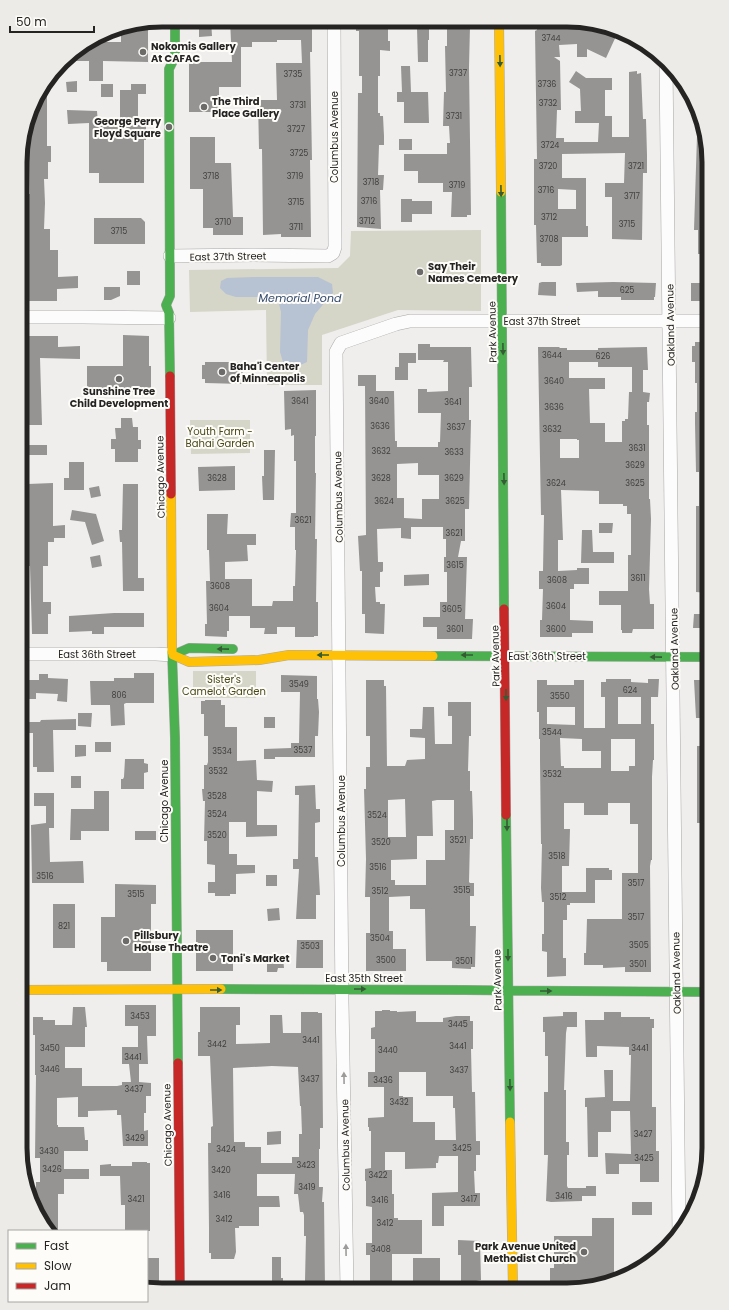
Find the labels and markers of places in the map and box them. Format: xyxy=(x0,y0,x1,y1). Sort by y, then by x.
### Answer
place label: Nokomis Gallery At CAFAC xyxy=(151,39,236,66)
marker: Nokomis Gallery At CAFAC xyxy=(138,47,148,57)
place label: The Third Place Gallery xyxy=(212,94,280,121)
marker: The Third Place Gallery xyxy=(199,102,209,112)
place label: George Perry Floyd Square xyxy=(94,114,162,141)
marker: George Perry Floyd Square xyxy=(164,122,174,132)
place label: Say Their Names Cemetery xyxy=(428,259,519,286)
marker: Say Their Names Cemetery xyxy=(415,267,425,277)
place label: Baha'i Center of Minneapolis xyxy=(230,359,306,386)
marker: Baha'i Center of Minneapolis xyxy=(217,367,227,377)
marker: Sunshine Tree Child Development xyxy=(114,374,124,384)
place label: Sunshine Tree Child Development xyxy=(70,384,168,411)
place label: Pillsbury House Theatre xyxy=(134,928,208,955)
marker: Pillsbury House Theatre xyxy=(121,936,131,946)
place label: Toni's Market xyxy=(221,951,290,966)
marker: Toni's Market xyxy=(208,953,218,963)
place label: Park Avenue United Methodist Church xyxy=(475,1239,576,1266)
marker: Park Avenue United Methodist Church xyxy=(579,1247,589,1257)

